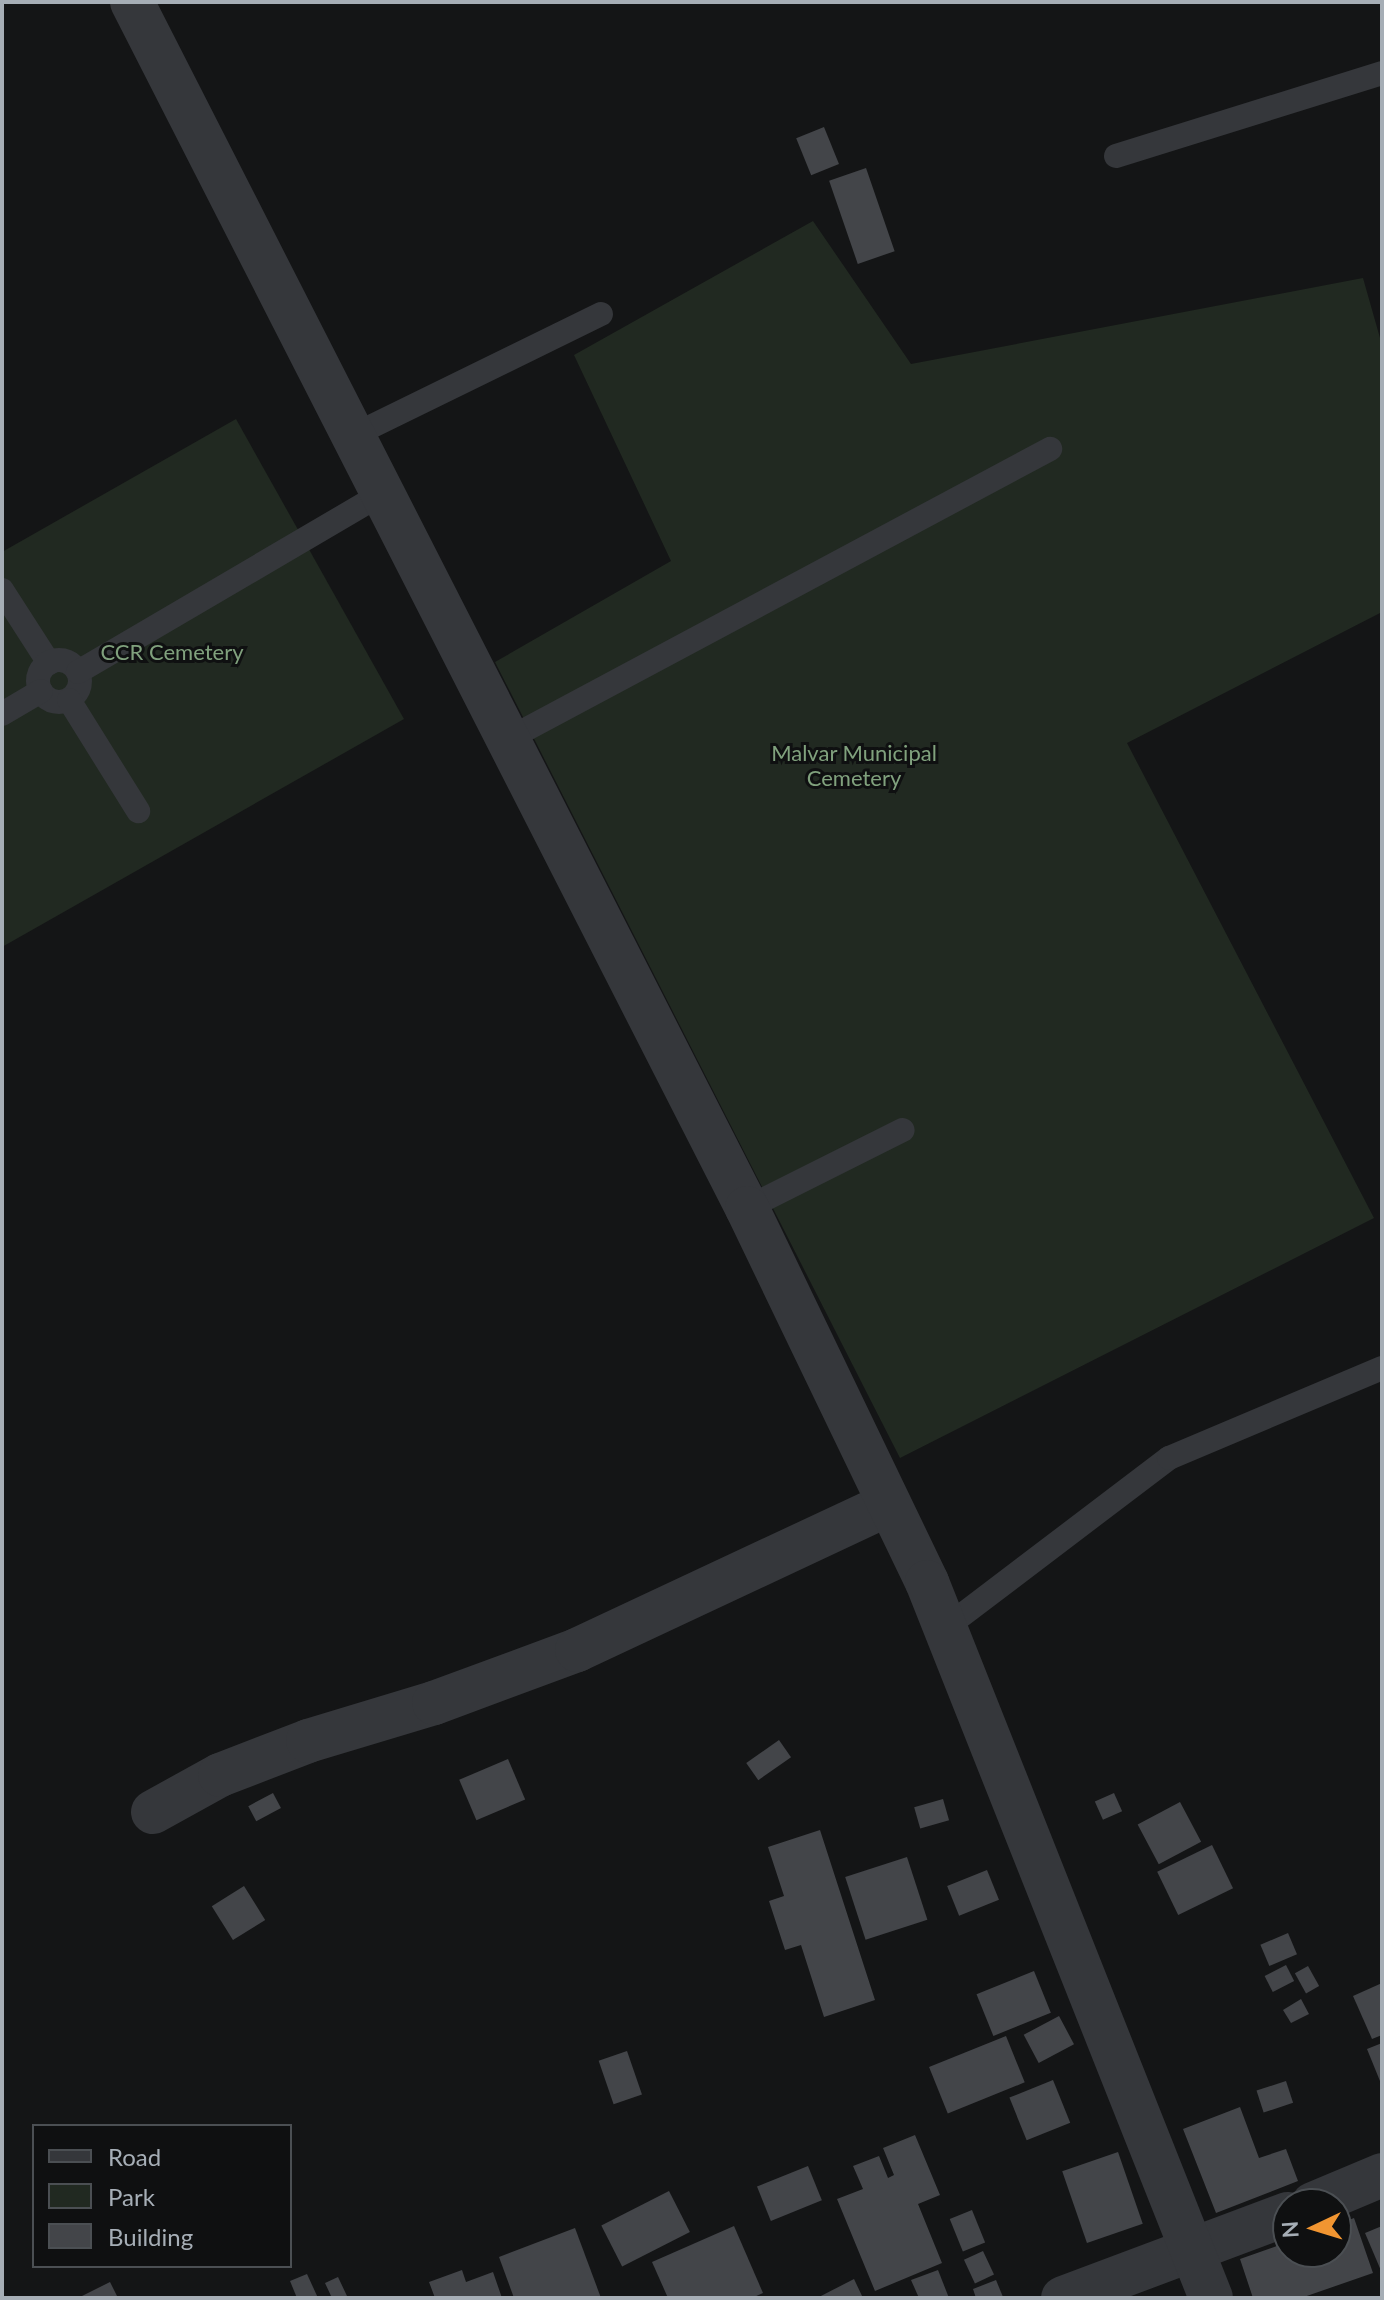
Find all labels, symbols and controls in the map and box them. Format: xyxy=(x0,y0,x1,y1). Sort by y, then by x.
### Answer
park label: CCR Cemetery xyxy=(100,639,244,665)
park label: Malvar Municipal Cemetery xyxy=(771,739,937,790)
legend xyxy=(32,2124,292,2268)
text: Road xyxy=(108,2142,161,2171)
text: Park xyxy=(108,2182,155,2211)
north arrow xyxy=(1272,2188,1352,2268)
text: N xyxy=(1275,2220,1304,2239)
text: Building xyxy=(108,2222,193,2251)

